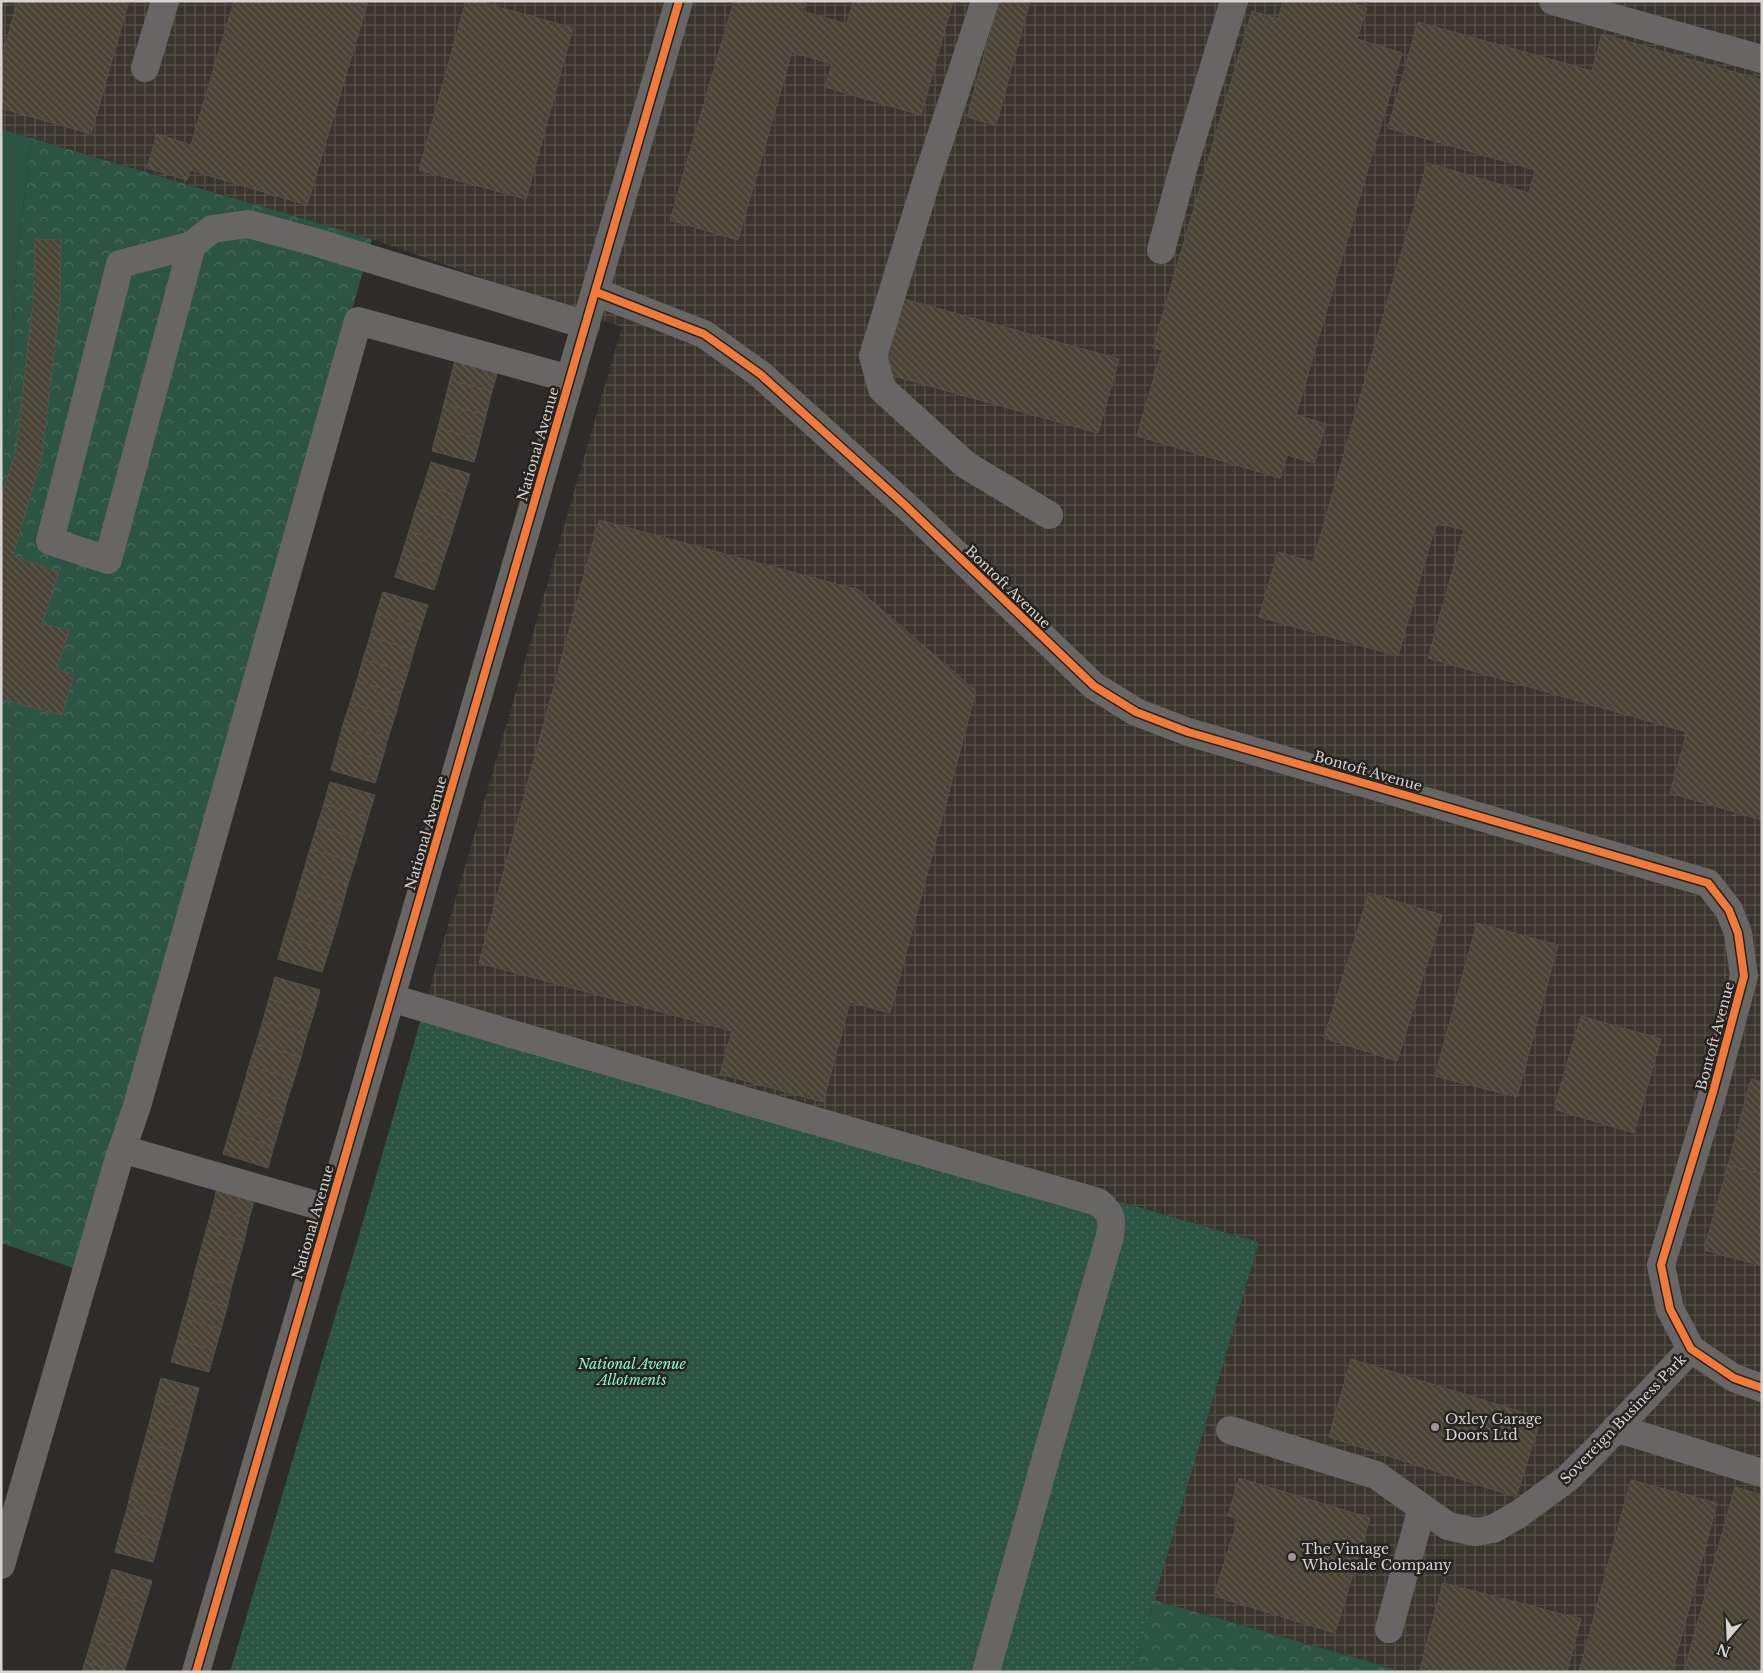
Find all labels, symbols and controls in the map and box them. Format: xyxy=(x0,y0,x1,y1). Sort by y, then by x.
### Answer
street label: National Avenue xyxy=(513,385,563,503)
street label: Bontoft Avenue xyxy=(962,542,1054,632)
street label: Bontoft Avenue xyxy=(1312,747,1424,795)
street label: National Avenue xyxy=(401,774,451,892)
street label: Bontoft Avenue xyxy=(1692,980,1738,1092)
street label: National Avenue xyxy=(288,1163,338,1281)
street label: Sovereign Business Park xyxy=(1556,1350,1690,1488)
park label: National Avenue Allotments xyxy=(577,1355,687,1389)
place label: Oxley Garage Doors Ltd xyxy=(1445,1410,1542,1444)
marker: Oxley Garage Doors Ltd xyxy=(1429,1421,1441,1433)
place label: The Vintage Wholesale Company xyxy=(1301,1540,1452,1574)
marker: The Vintage Wholesale Company xyxy=(1286,1551,1298,1563)
north arrow xyxy=(1703,1613,1753,1663)
text: N xyxy=(1715,1640,1733,1661)

